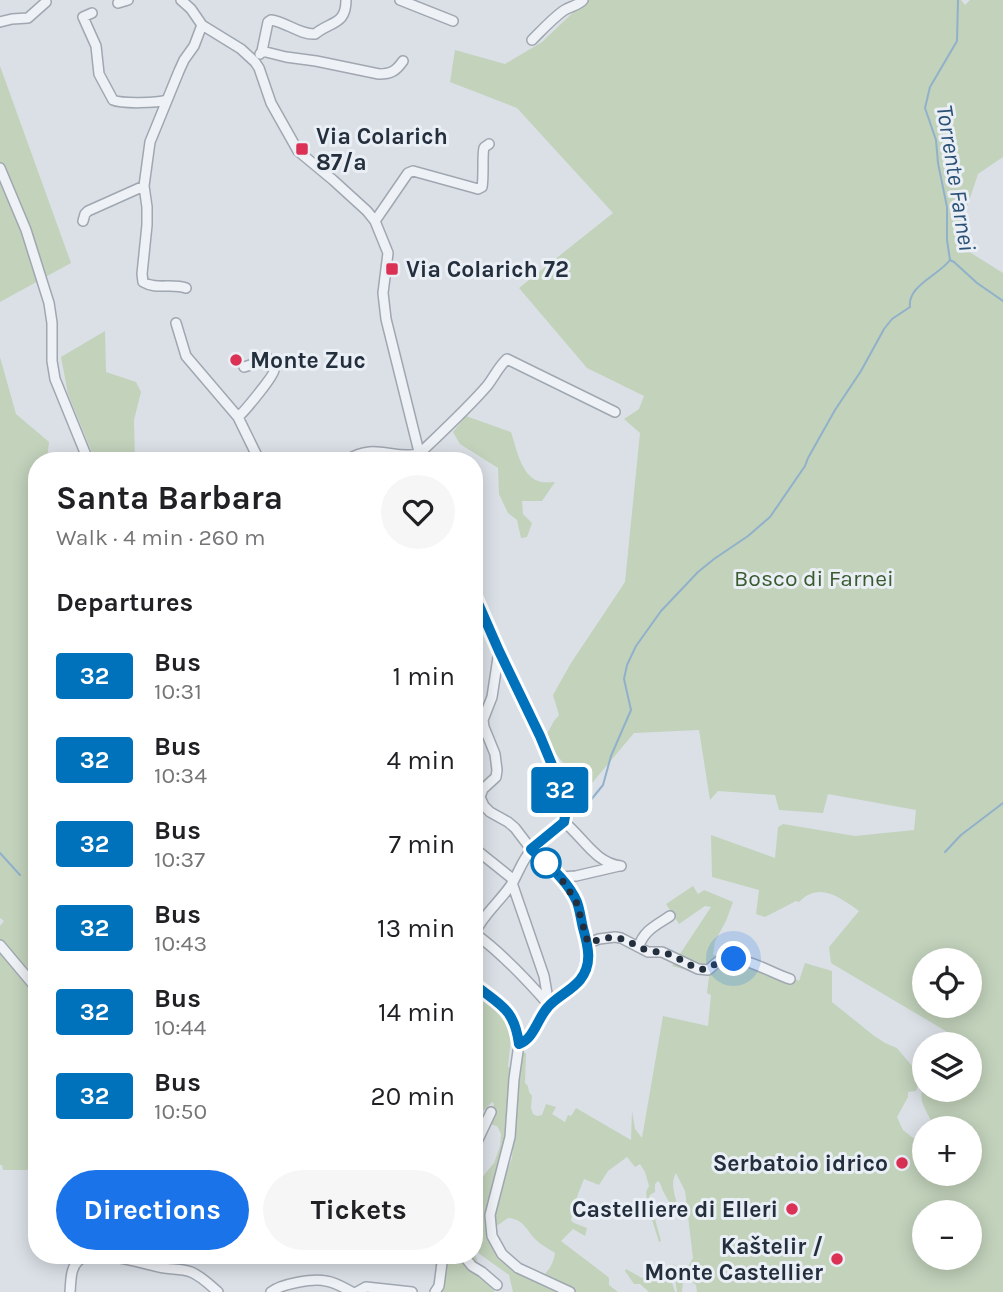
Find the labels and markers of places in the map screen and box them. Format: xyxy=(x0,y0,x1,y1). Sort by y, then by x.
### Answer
place label: Via Colarich 87/a xyxy=(316,123,448,176)
marker: Via Colarich 87/a xyxy=(294,141,310,157)
place label: Via Colarich 72 xyxy=(406,256,569,283)
marker: Via Colarich 72 xyxy=(384,261,400,277)
place label: Monte Zuc xyxy=(250,347,366,374)
marker: Monte Zuc xyxy=(228,352,244,368)
unlabelled marker xyxy=(531,848,561,878)
place label: Serbatoio idrico xyxy=(713,1150,888,1177)
marker: Serbatoio idrico xyxy=(894,1155,910,1171)
place label: Castelliere di Elleri xyxy=(572,1196,778,1223)
marker: Castelliere di Elleri xyxy=(784,1201,800,1217)
place label: Kaštelir / Monte Castellier xyxy=(644,1233,823,1286)
marker: Kaštelir / Monte Castellier xyxy=(829,1251,845,1267)

